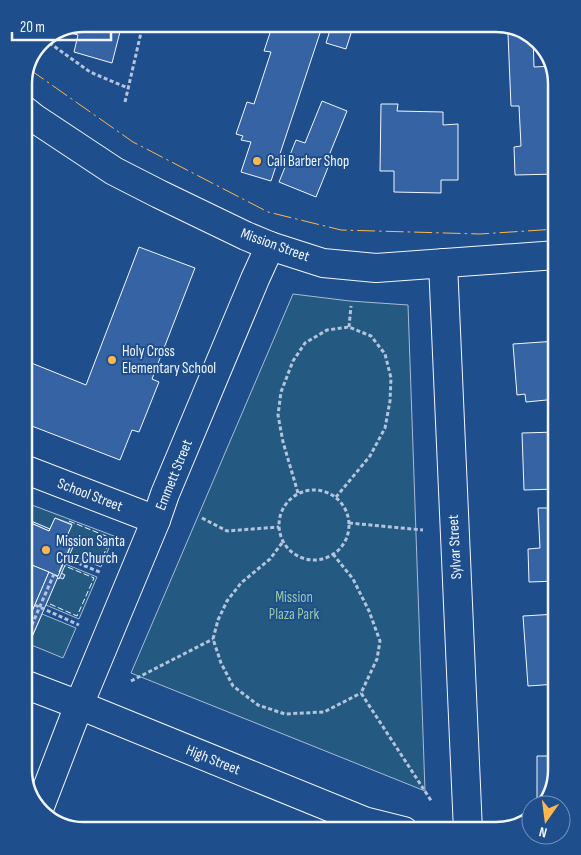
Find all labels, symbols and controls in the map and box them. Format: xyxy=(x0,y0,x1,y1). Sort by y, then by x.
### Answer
scale bar xyxy=(12,10,111,42)
text: 20 m xyxy=(20,18,45,37)
place label: Cali Barber Shop xyxy=(267,152,349,171)
marker: Cali Barber Shop xyxy=(251,155,263,167)
street label: Mission Street xyxy=(238,224,312,266)
place label: Holy Cross Elementary School xyxy=(122,342,216,378)
marker: Holy Cross Elementary School xyxy=(106,354,118,366)
street label: Emmett Street xyxy=(151,436,197,513)
street label: School Street xyxy=(55,474,126,516)
street label: Sylvar Street xyxy=(444,514,466,580)
place label: Mission Santa Cruz Church xyxy=(56,532,125,568)
marker: Mission Santa Cruz Church xyxy=(40,544,52,556)
park label: Mission Plaza Park xyxy=(269,588,319,624)
street label: High Street xyxy=(183,741,243,780)
north arrow xyxy=(521,795,571,845)
text: N xyxy=(537,823,549,841)

